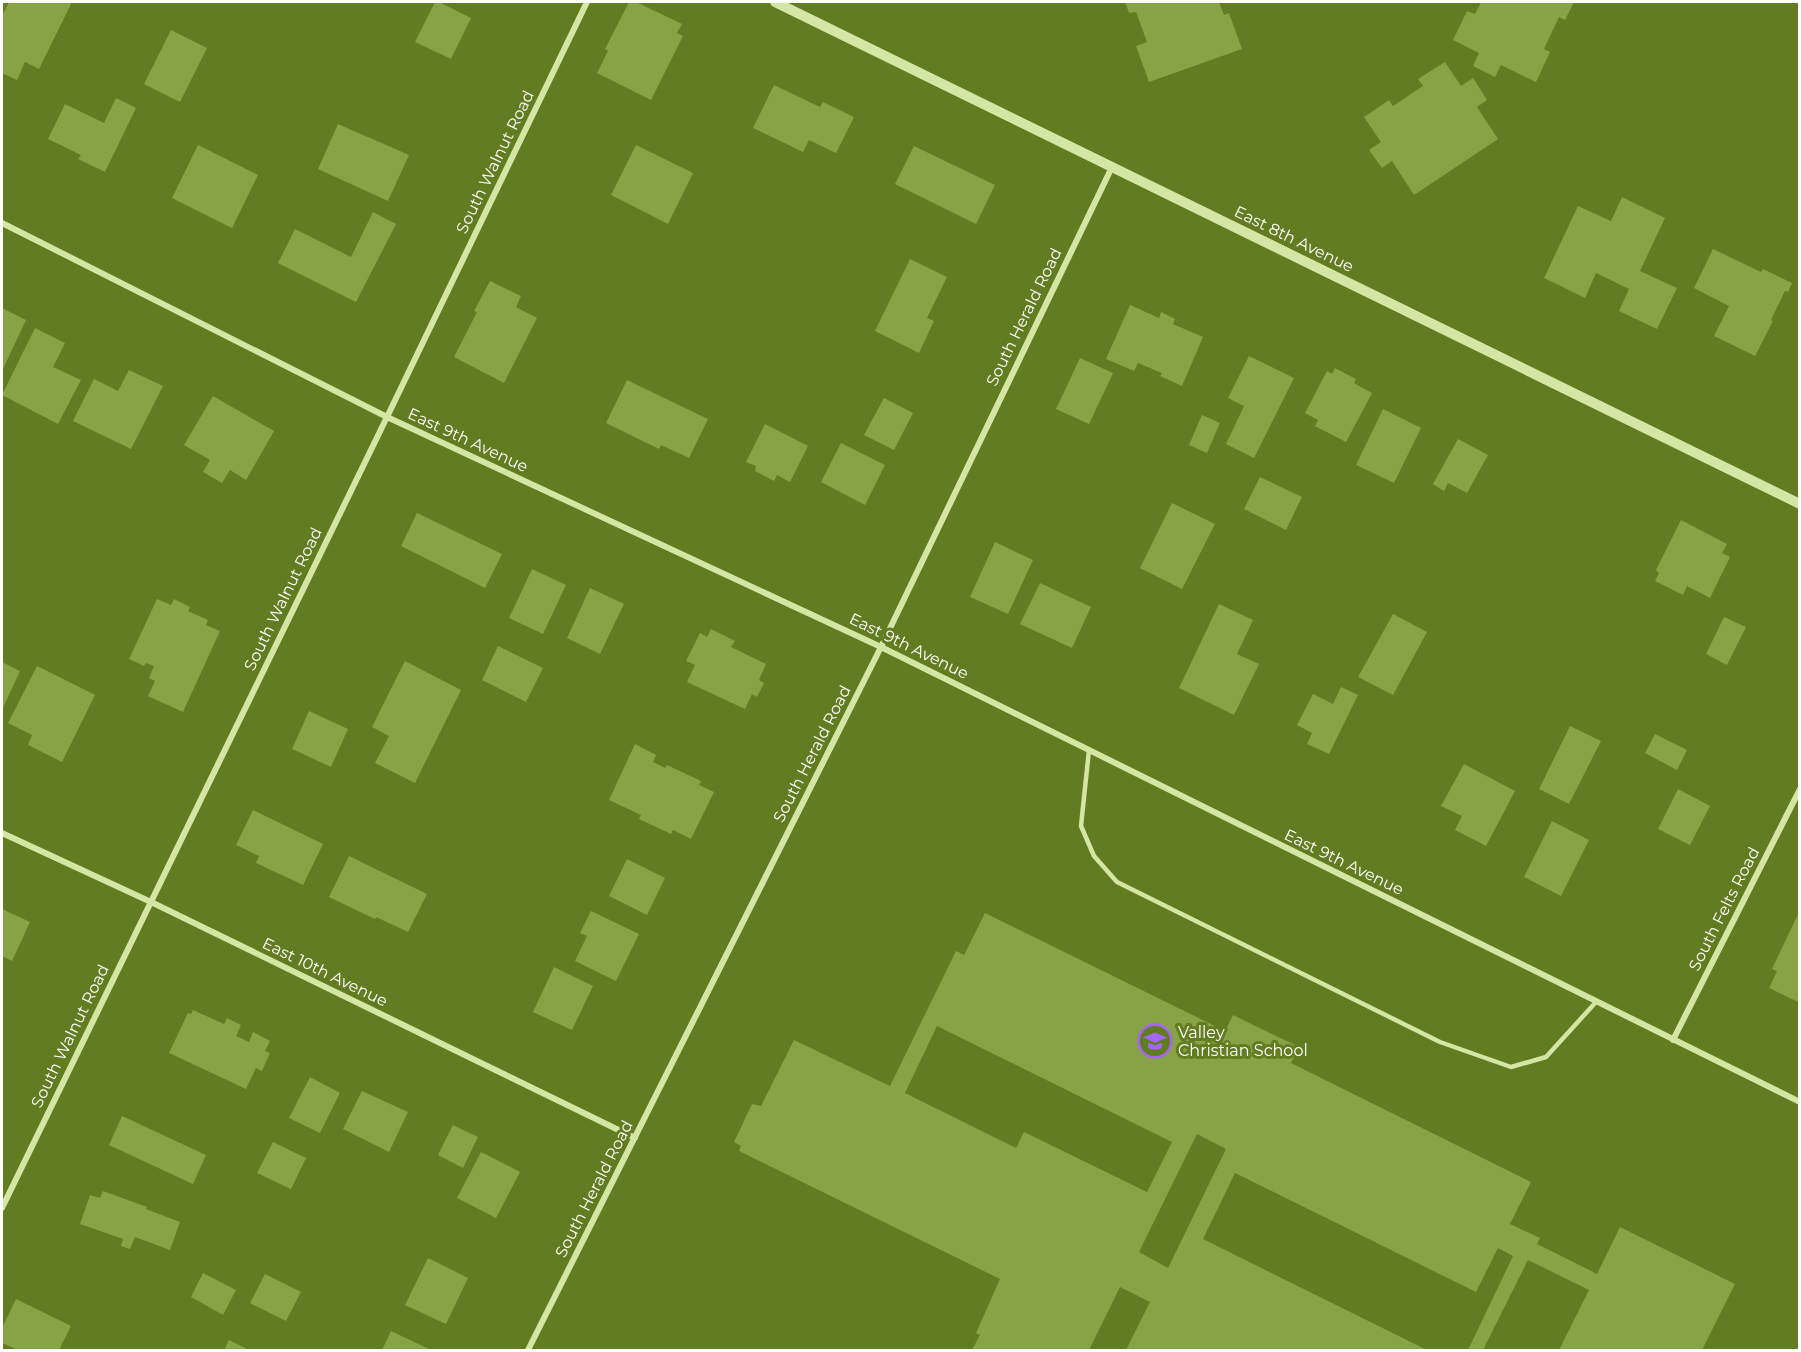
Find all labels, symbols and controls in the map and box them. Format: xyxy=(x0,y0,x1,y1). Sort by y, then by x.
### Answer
street label: South Walnut Road xyxy=(452,87,538,237)
street label: East 8th Avenue xyxy=(1231,202,1357,276)
street label: South Herald Road xyxy=(982,245,1066,389)
street label: East 9th Avenue xyxy=(405,404,531,476)
street label: South Walnut Road xyxy=(240,524,326,674)
street label: East 9th Avenue xyxy=(846,609,972,683)
street label: South Herald Road xyxy=(769,682,855,826)
street label: East 9th Avenue xyxy=(1281,825,1407,899)
street label: South Felts Road xyxy=(1685,844,1763,974)
street label: East 10th Avenue xyxy=(259,933,391,1011)
street label: South Walnut Road xyxy=(27,961,113,1111)
school or university icon: Valley Christian School xyxy=(1137,1023,1173,1059)
place label: Valley Christian School xyxy=(1178,1023,1308,1060)
street label: South Herald Road xyxy=(551,1117,637,1261)

